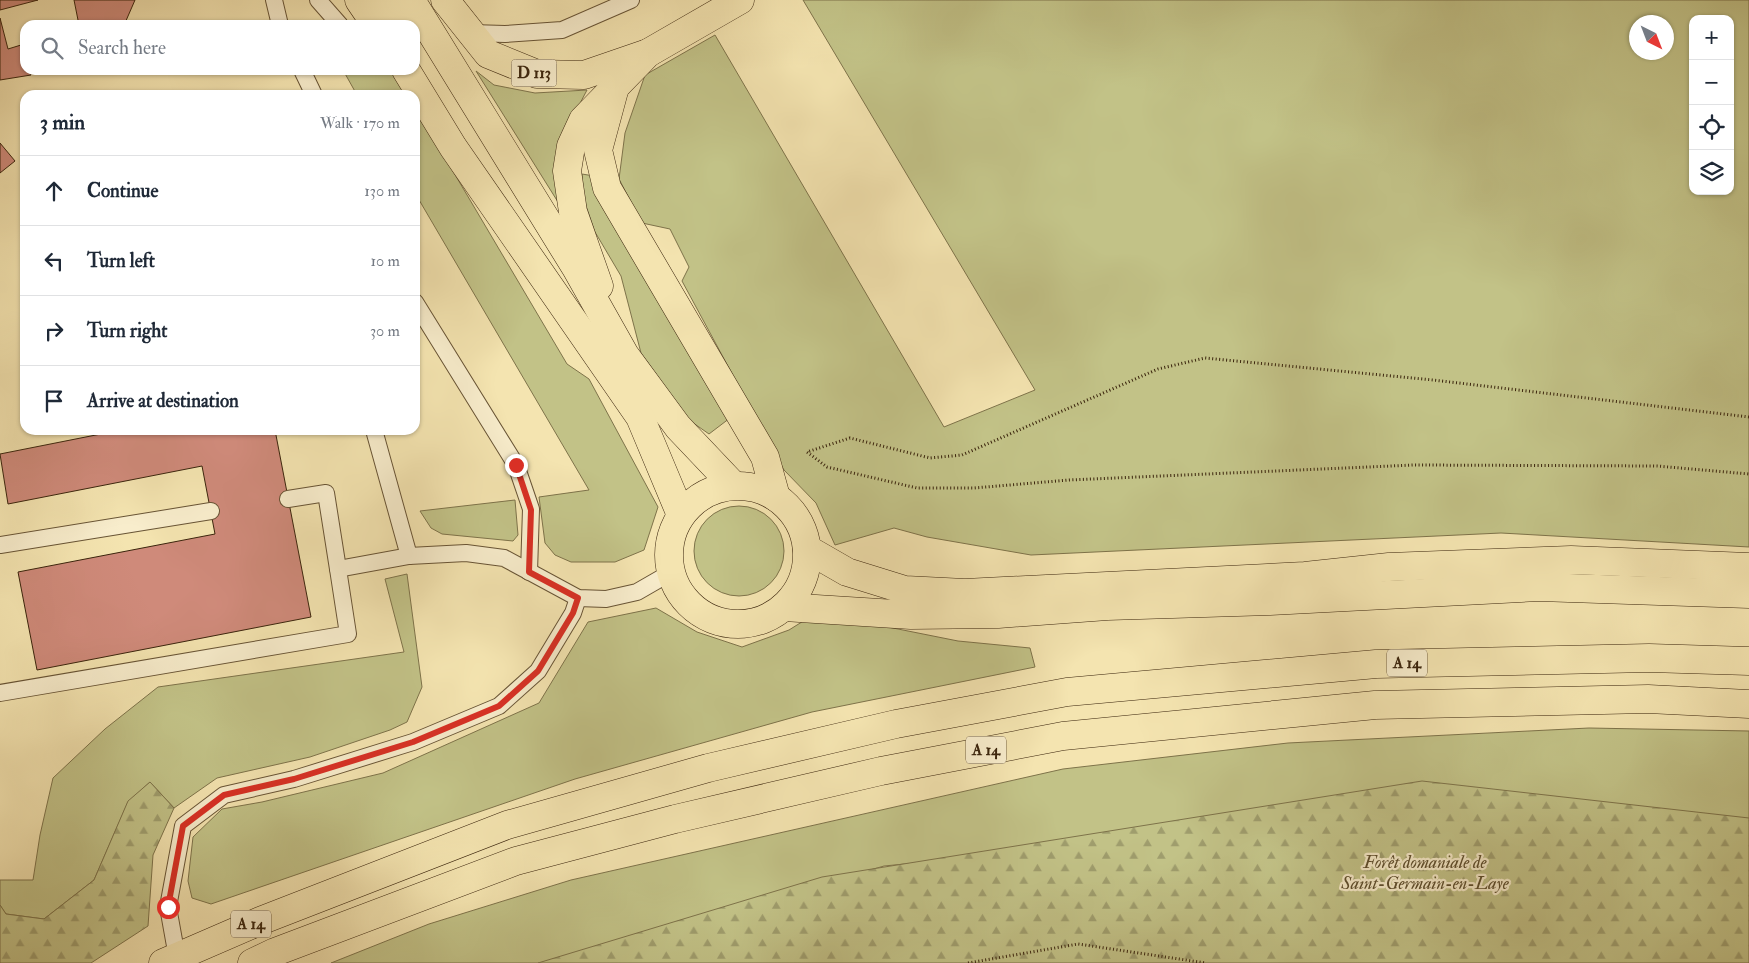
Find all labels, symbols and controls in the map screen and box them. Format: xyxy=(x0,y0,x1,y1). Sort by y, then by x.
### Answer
north arrow xyxy=(1629,15,1674,60)
map controls xyxy=(1689,15,1734,195)
button: + xyxy=(1689,15,1734,60)
search box xyxy=(20,20,420,75)
icon: search xyxy=(38,34,66,62)
text: Search here xyxy=(78,36,166,60)
road number: D 113 xyxy=(512,59,556,86)
button: − xyxy=(1689,60,1734,105)
button: locate xyxy=(1689,105,1734,150)
text: 3 min xyxy=(40,109,85,136)
text: Walk · 170 m xyxy=(320,113,400,133)
button: layers xyxy=(1689,150,1734,195)
icon: ahead xyxy=(40,177,68,205)
text: Continue xyxy=(87,179,158,203)
text: 130 m xyxy=(364,181,400,201)
icon: left xyxy=(40,247,68,275)
text: Turn left xyxy=(87,249,155,273)
text: 10 m xyxy=(370,251,400,271)
icon: right xyxy=(40,317,68,345)
text: Turn right xyxy=(87,319,167,343)
text: 30 m xyxy=(370,321,400,341)
icon: arrive xyxy=(40,387,68,415)
text: Arrive at destination xyxy=(87,389,239,413)
route end xyxy=(505,454,528,477)
road number: A 14 xyxy=(1387,650,1427,676)
road number: A 14 xyxy=(966,736,1006,764)
park label: Forêt domaniale de Saint-Germain-en-Laye xyxy=(1340,851,1510,895)
route start xyxy=(157,896,180,919)
road number: A 14 xyxy=(231,911,271,938)

